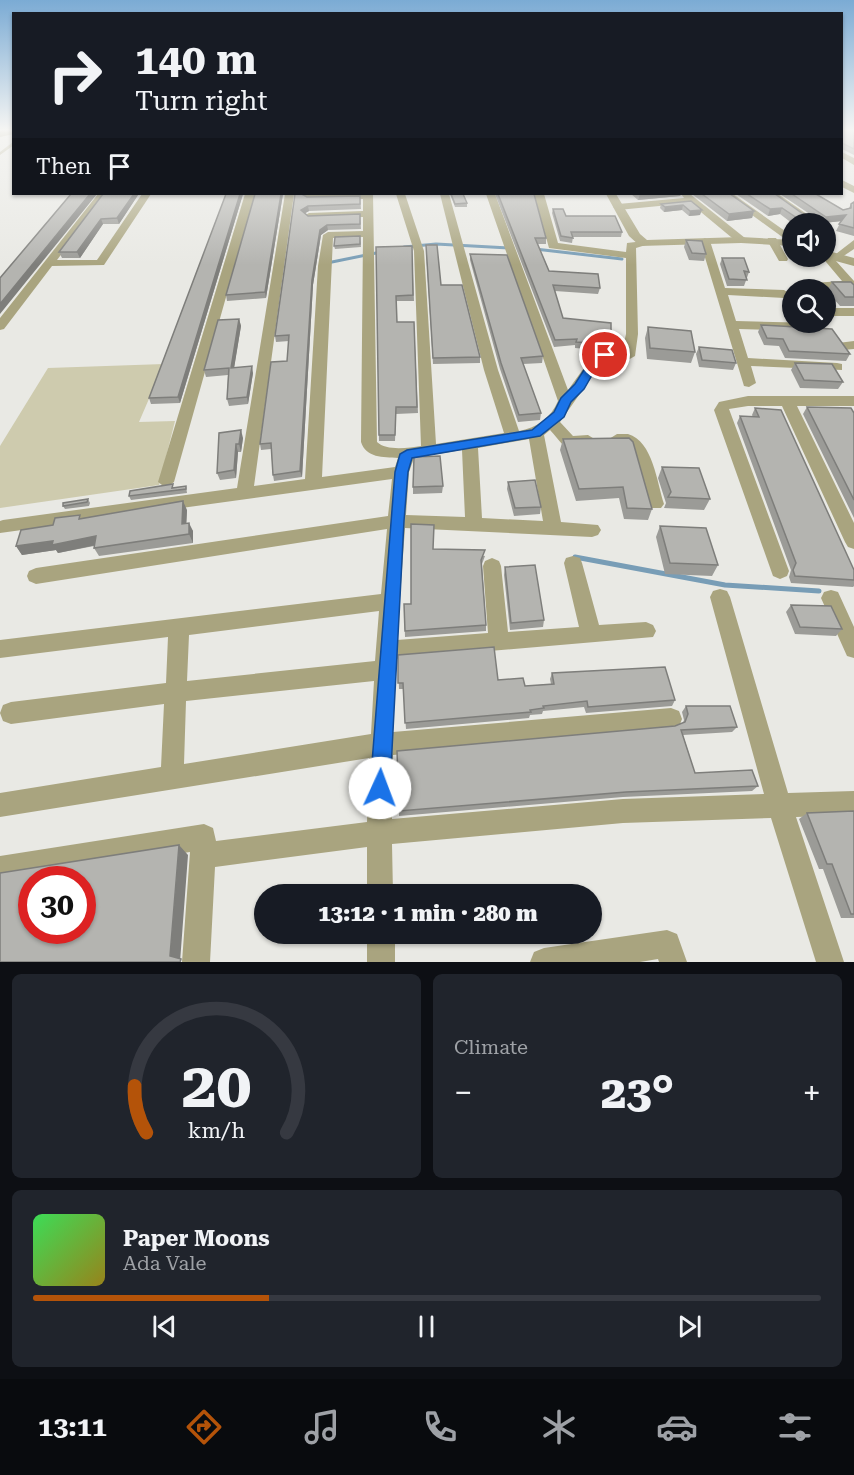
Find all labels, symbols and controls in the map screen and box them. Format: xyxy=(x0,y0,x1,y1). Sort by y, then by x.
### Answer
text: 140 m xyxy=(135,35,257,84)
icon: right xyxy=(36,36,114,114)
text: Turn right xyxy=(135,85,268,117)
icon: arrive xyxy=(103,150,136,183)
text: Then xyxy=(36,154,91,179)
map controls xyxy=(782,213,836,333)
button: sound xyxy=(782,213,836,267)
button: search xyxy=(782,279,836,333)
pin xyxy=(579,329,630,380)
icon: arrive xyxy=(588,338,621,371)
position arrow xyxy=(348,756,412,820)
speed limit sign: 30 xyxy=(18,866,96,944)
text: 13:12 · 1 min · 280 m xyxy=(318,901,538,926)
text: Climate xyxy=(454,1035,528,1059)
text: 20 xyxy=(182,1049,251,1122)
text: 23° xyxy=(601,1066,674,1119)
text: − xyxy=(454,1073,472,1112)
text: + xyxy=(803,1073,821,1112)
text: km/h xyxy=(188,1118,245,1143)
text: Paper Moons xyxy=(123,1226,270,1251)
text: Ada Vale xyxy=(123,1251,206,1275)
icon: previous xyxy=(148,1310,181,1343)
icon: pause xyxy=(410,1310,443,1343)
icon: next xyxy=(673,1310,706,1343)
icon: directions xyxy=(183,1406,225,1448)
icon: music xyxy=(301,1406,343,1448)
icon: phone xyxy=(419,1406,461,1448)
icon: climate xyxy=(538,1406,580,1448)
icon: car xyxy=(656,1406,698,1448)
icon: filters xyxy=(774,1406,816,1448)
text: 13:11 xyxy=(38,1411,107,1443)

